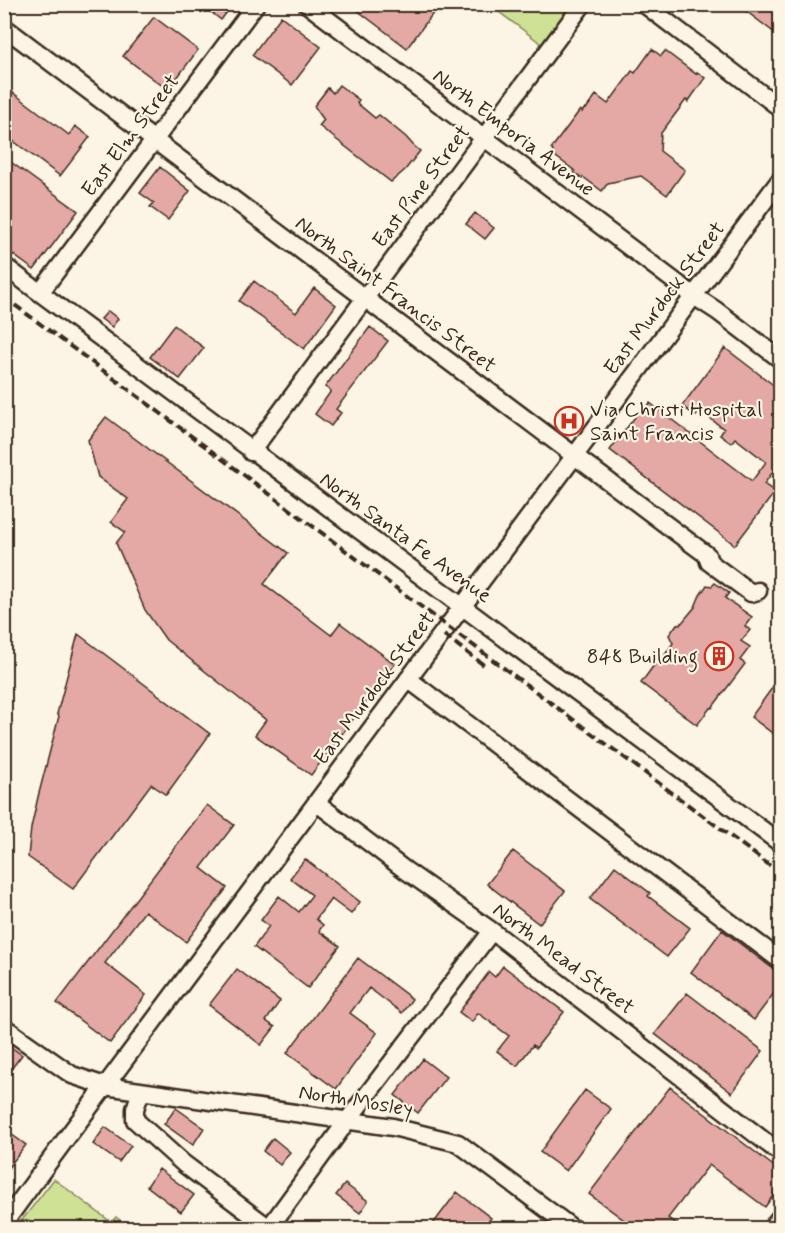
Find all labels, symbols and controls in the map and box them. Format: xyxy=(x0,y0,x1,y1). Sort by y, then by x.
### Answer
street label: North Emporia Avenue xyxy=(427,63,600,203)
street label: East Elm Street xyxy=(75,68,186,203)
street label: East Pine Street xyxy=(366,119,477,254)
street label: North Saint Francis Street xyxy=(289,210,502,380)
street label: East Murdock Street xyxy=(598,216,732,381)
place label: Via Christi Hospital Saint Francis xyxy=(590,396,762,448)
hospital icon: Via Christi Hospital Saint Francis xyxy=(553,405,585,437)
street label: North Santa Fe Avenue xyxy=(314,466,497,610)
street label: East Murdock Street xyxy=(308,606,442,771)
building icon: 848 Building xyxy=(703,640,735,672)
place label: 848 Building xyxy=(587,643,698,673)
street label: North Mead Street xyxy=(487,896,640,1021)
street label: North Mosley xyxy=(297,1078,415,1124)

